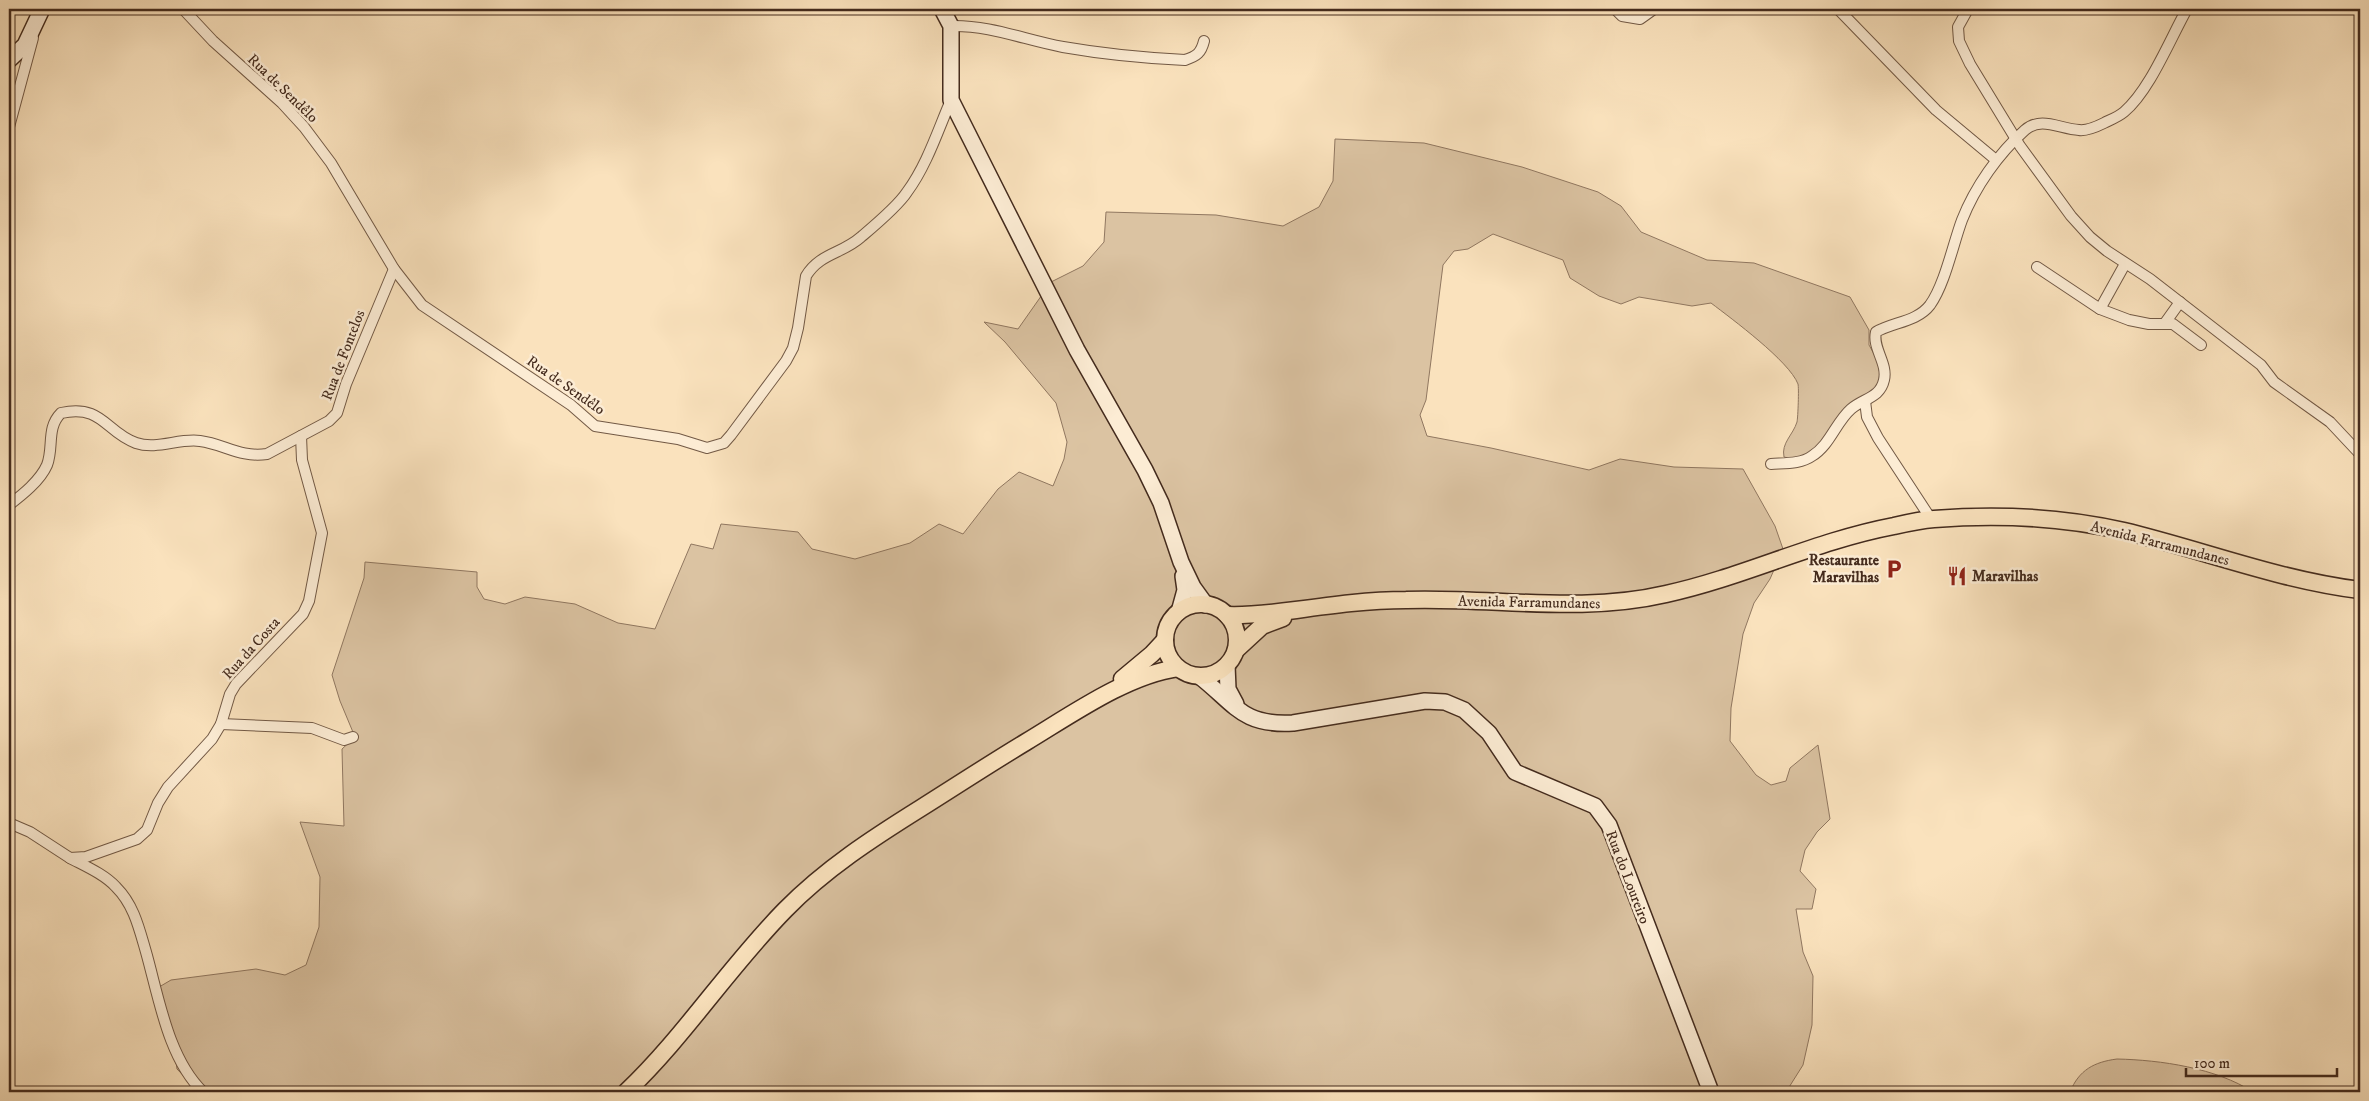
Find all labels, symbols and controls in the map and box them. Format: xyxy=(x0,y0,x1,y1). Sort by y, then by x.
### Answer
street label: Rua de Sendêlo xyxy=(243,50,322,127)
street label: Rua de Fontelos xyxy=(318,307,369,403)
street label: Rua de Sendêlo xyxy=(523,352,608,419)
street label: Avenida Farramundanes xyxy=(2088,517,2231,570)
place label: Restaurante Maravilhas xyxy=(1809,551,1880,587)
parking icon: Restaurante Maravilhas xyxy=(1883,558,1905,580)
restaurant icon: Maravilhas xyxy=(1946,565,1968,587)
place label: Maravilhas xyxy=(1972,567,2038,586)
street label: Avenida Farramundanes xyxy=(1458,592,1600,613)
street label: Rua da Costa xyxy=(218,613,285,683)
street label: Rua do Loureiro xyxy=(1601,828,1654,927)
scale bar xyxy=(2186,1046,2338,1078)
text: 100 m xyxy=(2194,1054,2230,1073)

